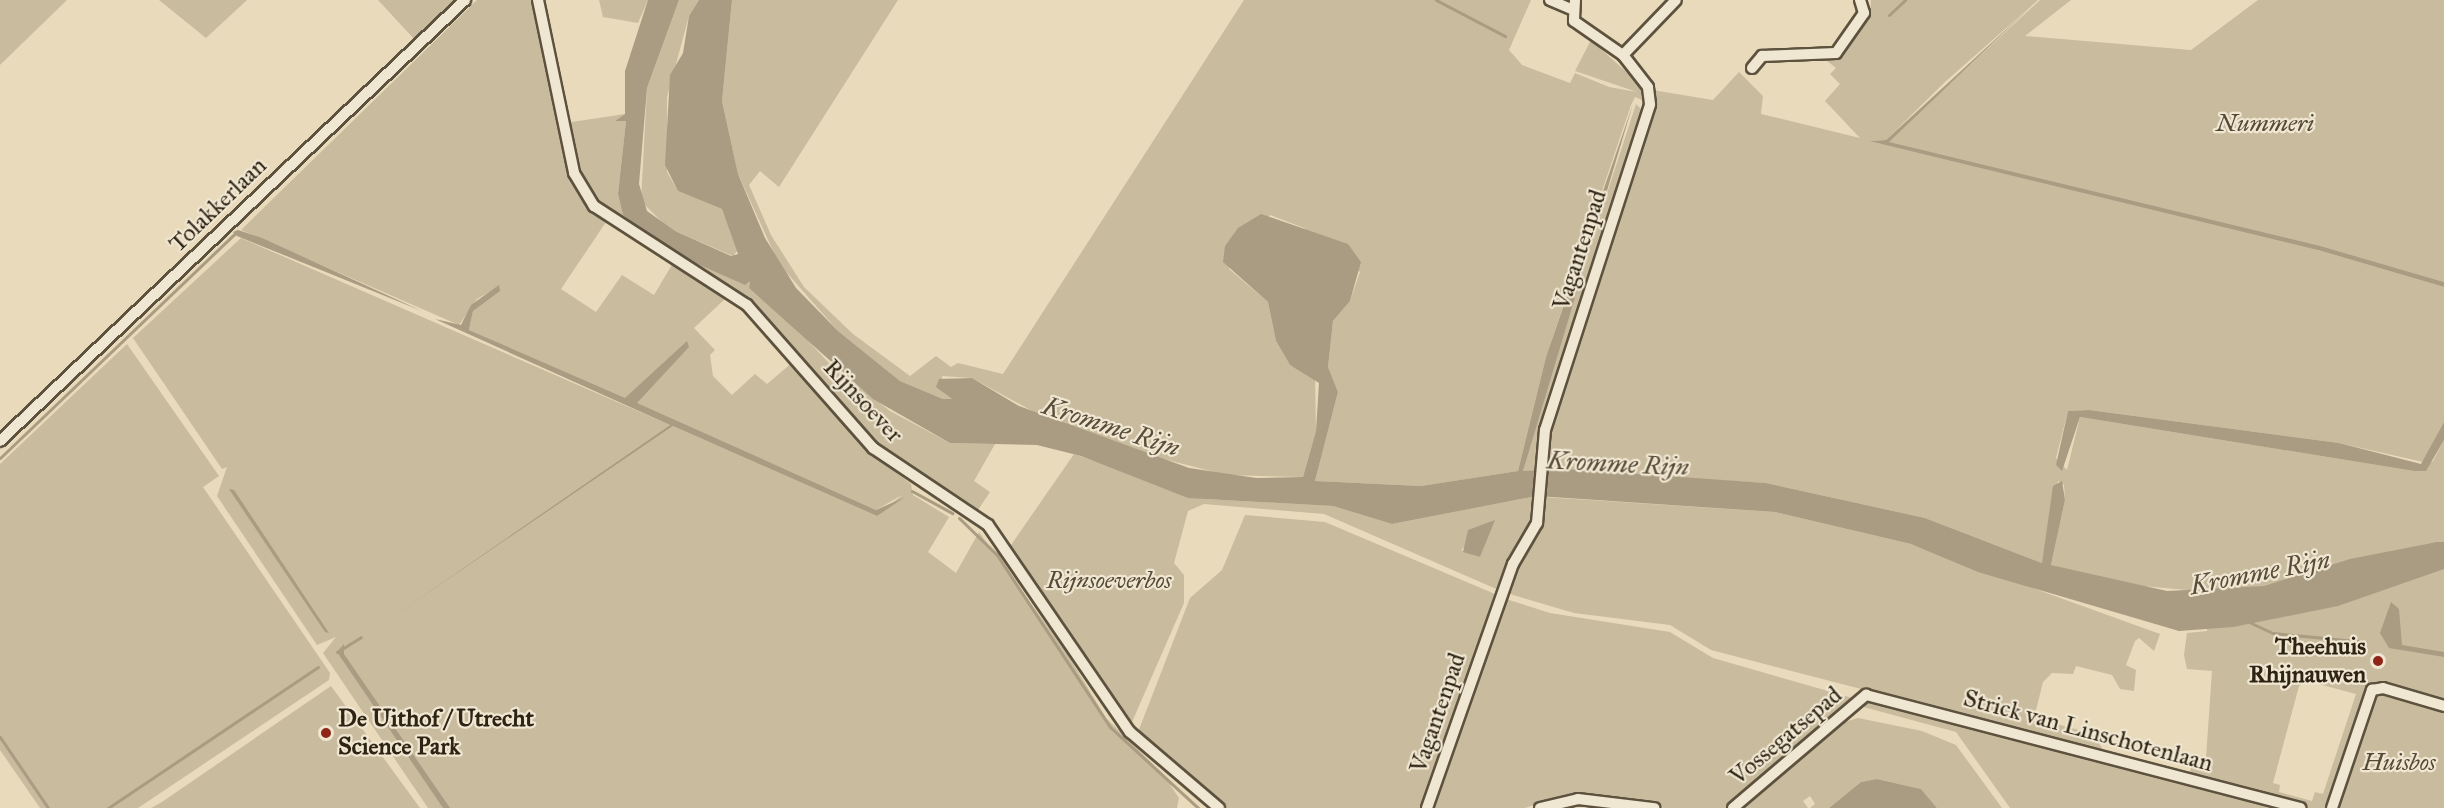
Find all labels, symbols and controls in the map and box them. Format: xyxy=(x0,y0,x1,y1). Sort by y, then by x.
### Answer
park label: Nummeri xyxy=(2216,110,2314,138)
street label: Tolakkerlaan xyxy=(163,152,273,258)
street label: Vagantenpad xyxy=(1547,186,1613,314)
street label: Rijnsoever xyxy=(817,353,909,449)
water label: Kromme Rijn xyxy=(1039,390,1183,464)
water label: Kromme Rijn xyxy=(1546,445,1690,483)
water label: Kromme Rijn xyxy=(2187,544,2333,602)
park label: Rijnsoeverbos xyxy=(1047,567,1171,595)
place label: Theehuis Rhijnauwen xyxy=(2249,633,2366,689)
street label: Vagantenpad xyxy=(1404,649,1472,777)
marker: Theehuis Rhijnauwen xyxy=(2371,654,2385,668)
street label: Vossegatsepad xyxy=(1724,681,1848,791)
street label: Strick van Linschotenlaan xyxy=(1960,684,2216,778)
place label: De Uithof / Utrecht Science Park xyxy=(338,705,534,761)
marker: De Uithof / Utrecht Science Park xyxy=(319,726,333,740)
park label: Huisbos xyxy=(2362,749,2436,777)

